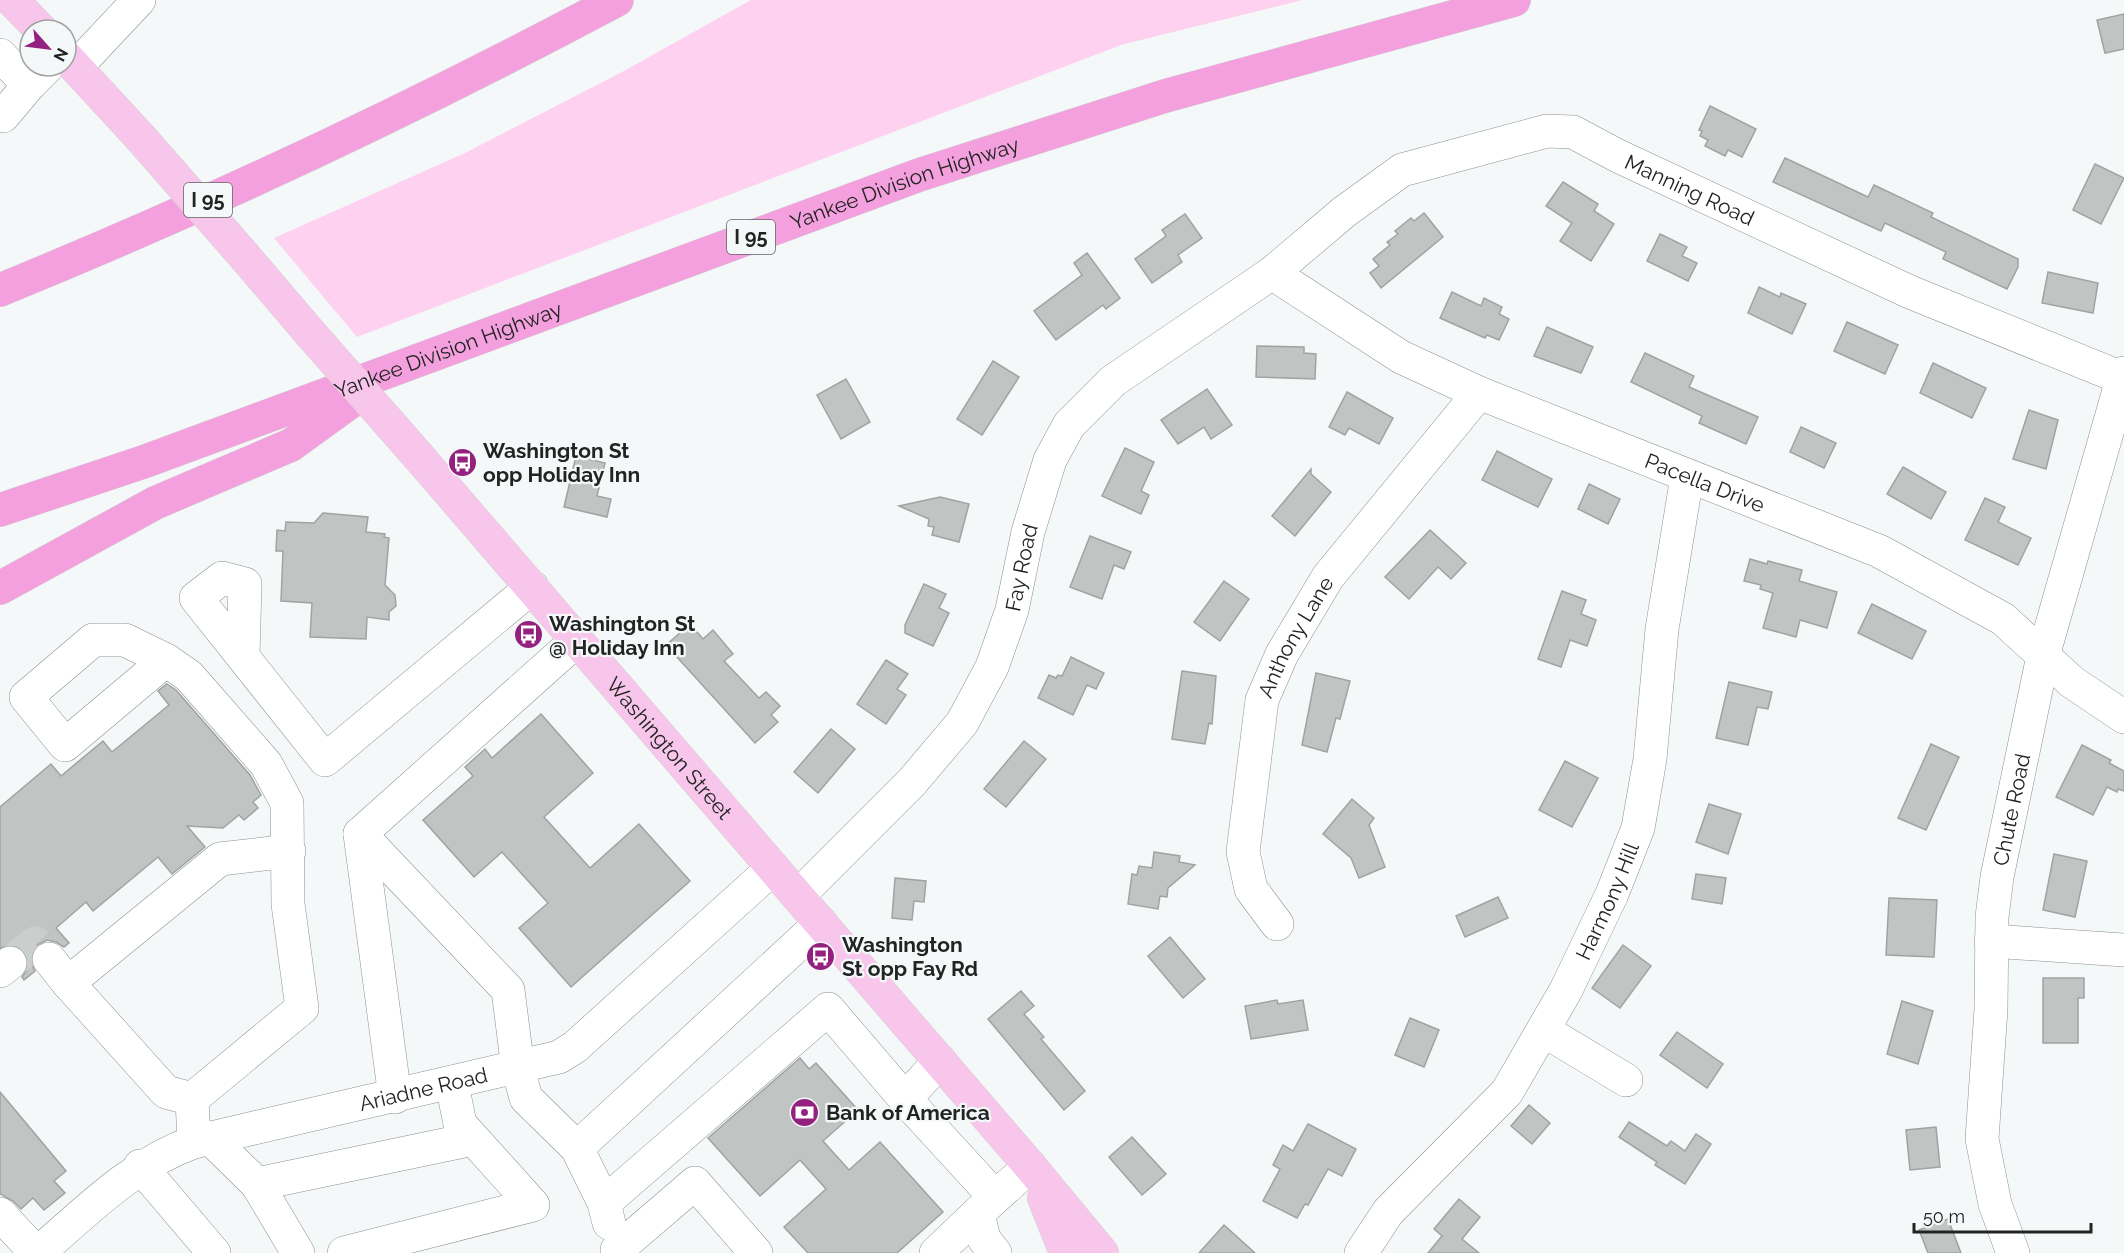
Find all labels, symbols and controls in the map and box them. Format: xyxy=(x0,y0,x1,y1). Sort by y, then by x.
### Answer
north arrow xyxy=(18,18,78,78)
text: N xyxy=(50,45,72,65)
street label: Yankee Division Highway xyxy=(787,131,1022,234)
street label: Manning Road xyxy=(1621,149,1758,230)
road number: I 95 xyxy=(184,183,232,217)
road number: I 95 xyxy=(727,220,775,254)
street label: Yankee Division Highway xyxy=(331,296,565,403)
place label: Washington St opp Holiday Inn xyxy=(483,438,640,487)
bus stop icon: Washington St opp Holiday Inn xyxy=(446,446,478,478)
street label: Pacella Drive xyxy=(1642,447,1769,517)
street label: Fay Road xyxy=(1000,520,1042,613)
street label: Anthony Lane xyxy=(1252,572,1338,701)
place label: Washington St @ Holiday Inn xyxy=(549,611,695,660)
bus stop icon: Washington St @ Holiday Inn xyxy=(512,619,544,651)
street label: Washington Street xyxy=(602,672,738,824)
street label: Chute Road xyxy=(1987,751,2035,868)
street label: Harmony Hill xyxy=(1570,838,1644,964)
place label: Washington St opp Fay Rd xyxy=(842,932,978,981)
bus stop icon: Washington St opp Fay Rd xyxy=(805,940,837,972)
street label: Ariadne Road xyxy=(357,1062,490,1116)
bank icon: Bank of America xyxy=(789,1096,821,1128)
place label: Bank of America xyxy=(826,1100,990,1125)
scale bar xyxy=(1914,1196,2091,1234)
text: 50 m xyxy=(1923,1206,1965,1227)

